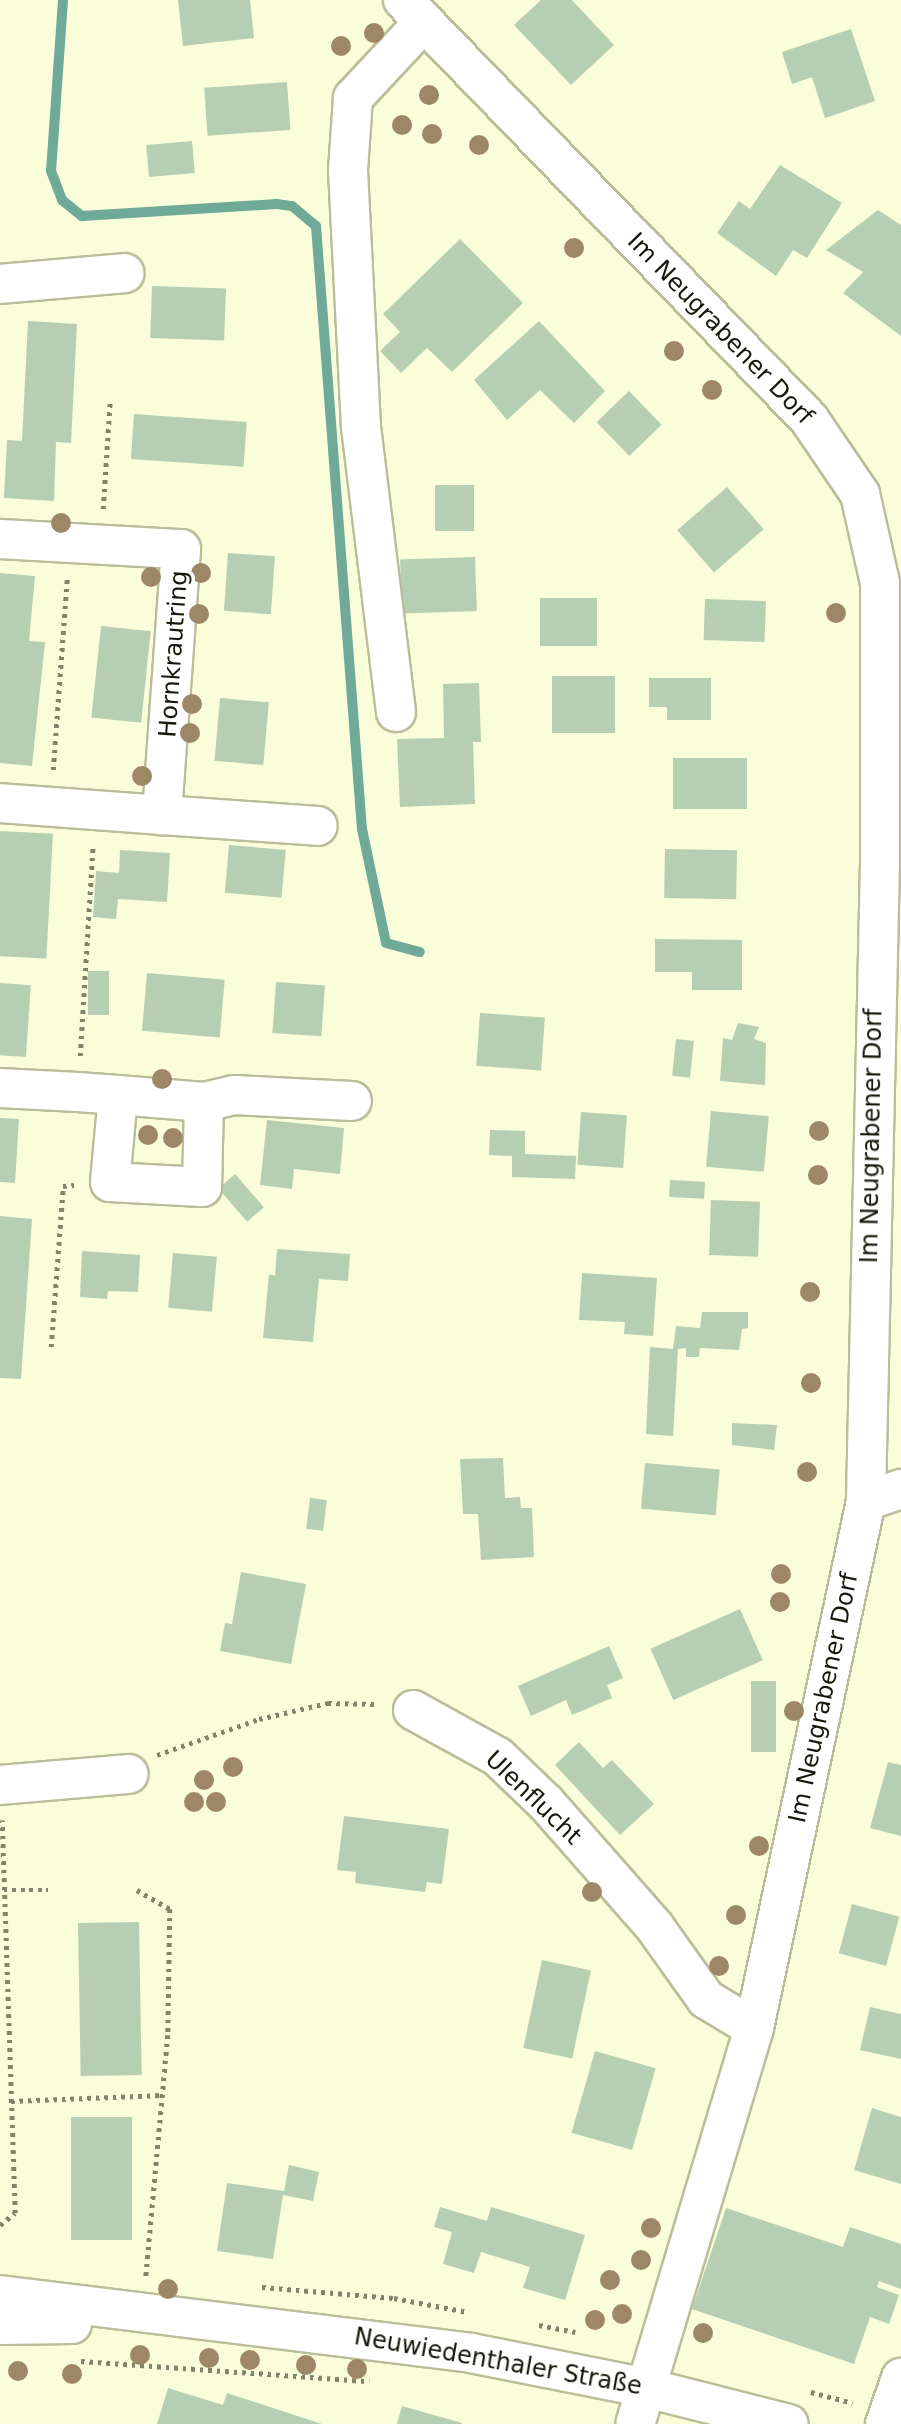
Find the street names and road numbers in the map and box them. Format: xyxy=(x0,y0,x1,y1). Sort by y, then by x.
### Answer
street label: Im Neugrabener Dorf xyxy=(621,227,819,431)
street label: Hornkrautring xyxy=(154,569,194,739)
street label: Im Neugrabener Dorf xyxy=(855,1008,889,1264)
street label: Im Neugrabener Dorf xyxy=(783,1570,865,1826)
street label: Ulenflucht xyxy=(479,1745,587,1851)
street label: Neuwiedenthaler Straße xyxy=(352,2323,644,2401)

